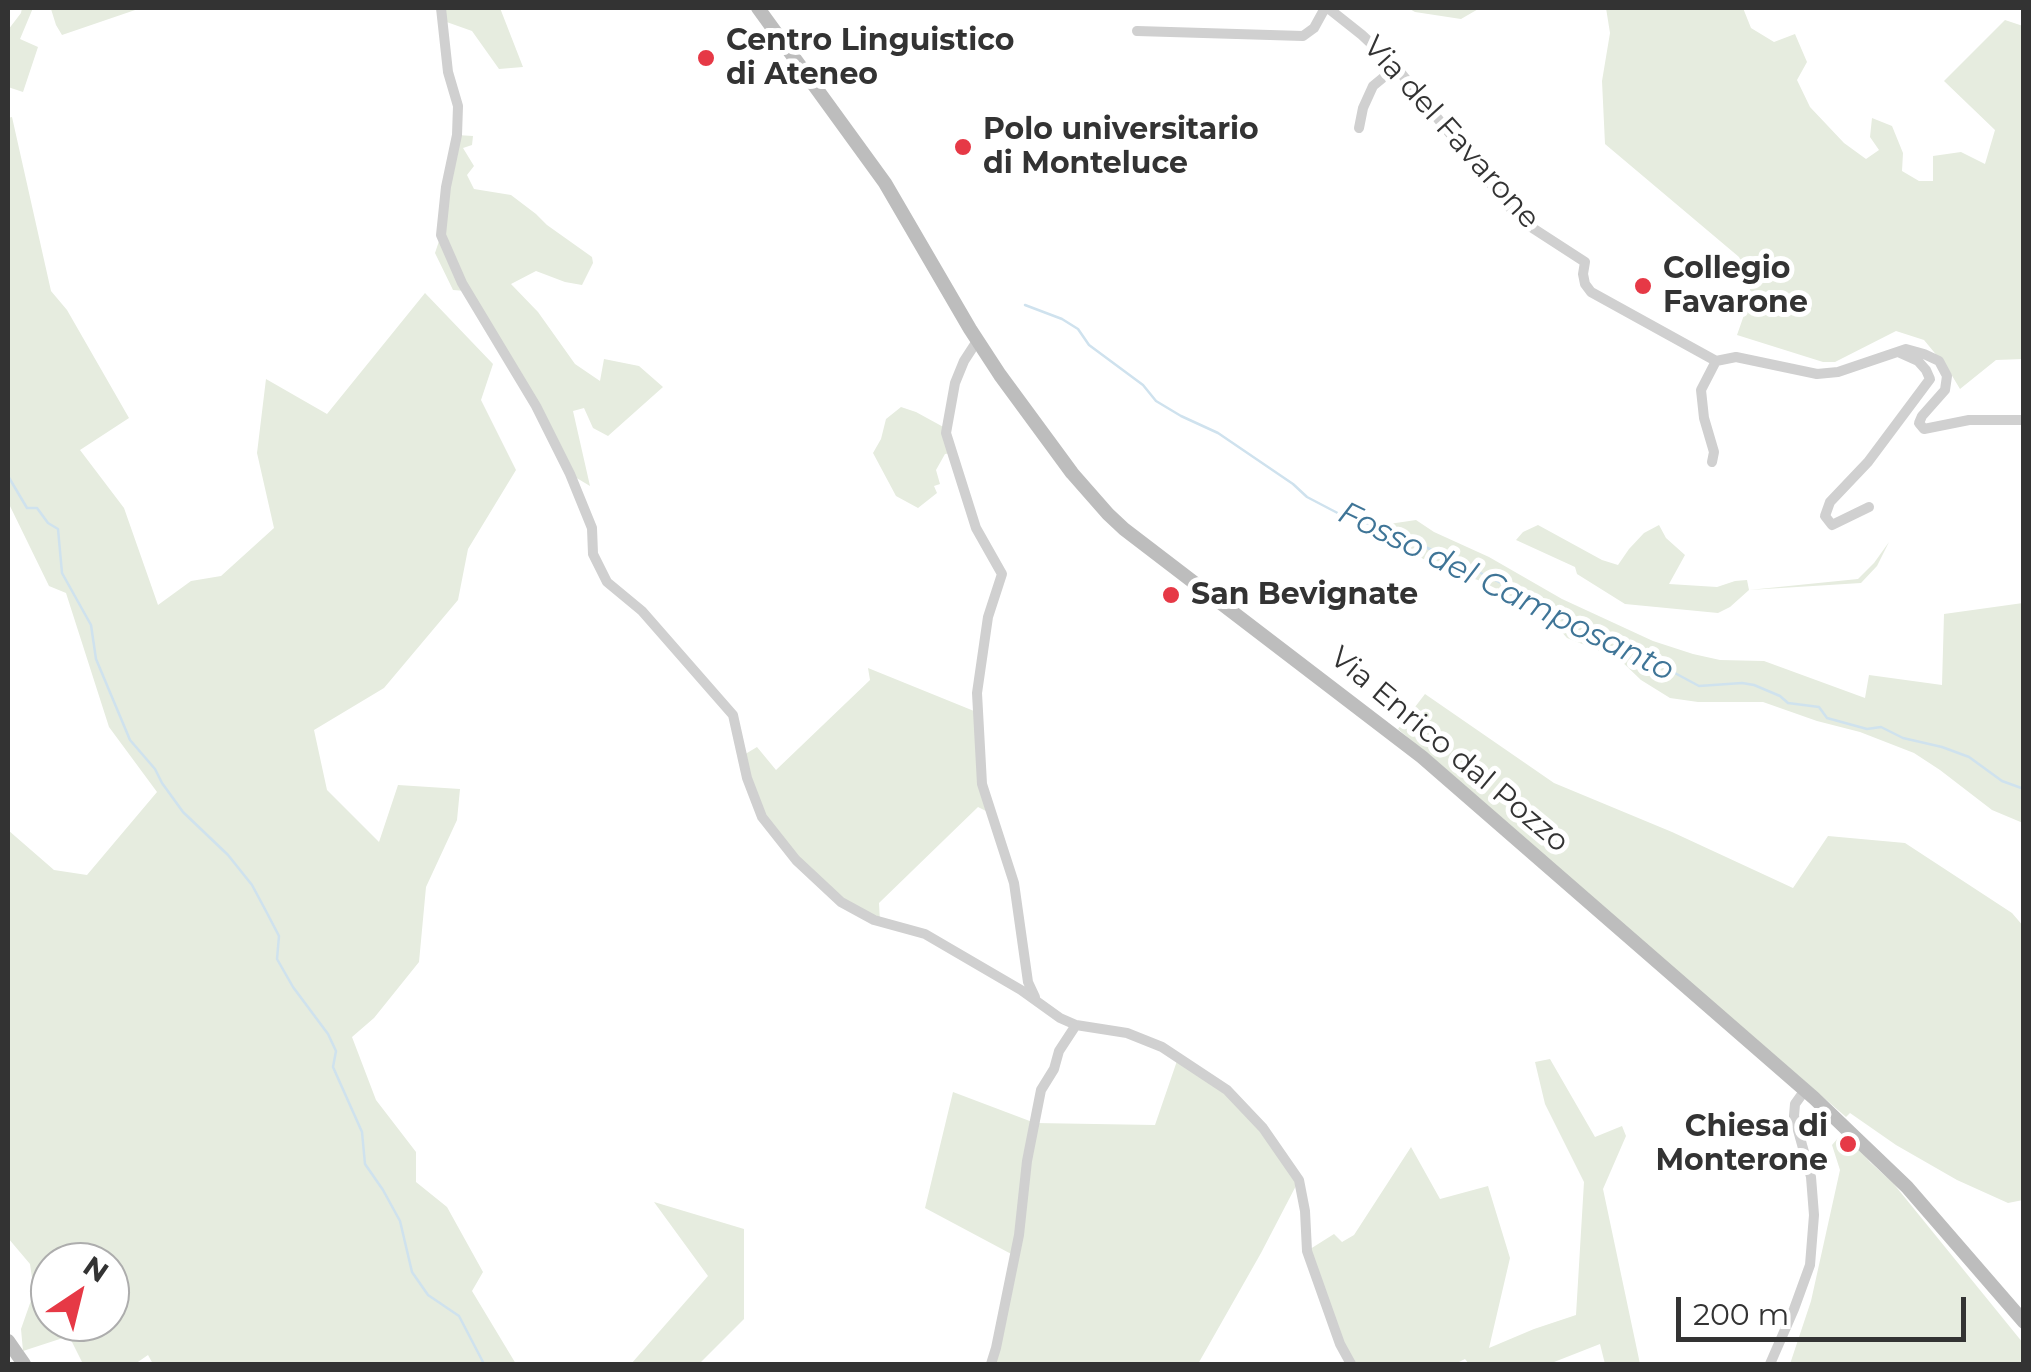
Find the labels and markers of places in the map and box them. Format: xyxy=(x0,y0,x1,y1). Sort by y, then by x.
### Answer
place label: Centro Linguistico di Ateneo xyxy=(726,23,1015,94)
marker: Centro Linguistico di Ateneo xyxy=(695,47,717,69)
place label: Polo universitario di Monteluce xyxy=(983,112,1259,182)
marker: Polo universitario di Monteluce xyxy=(952,136,974,158)
place label: Collegio Favarone xyxy=(1663,251,1808,322)
marker: Collegio Favarone xyxy=(1632,275,1654,297)
place label: San Bevignate xyxy=(1191,577,1418,613)
marker: San Bevignate xyxy=(1160,584,1182,606)
place label: Chiesa di Monterone xyxy=(1655,1109,1828,1180)
marker: Chiesa di Monterone xyxy=(1837,1133,1859,1155)

